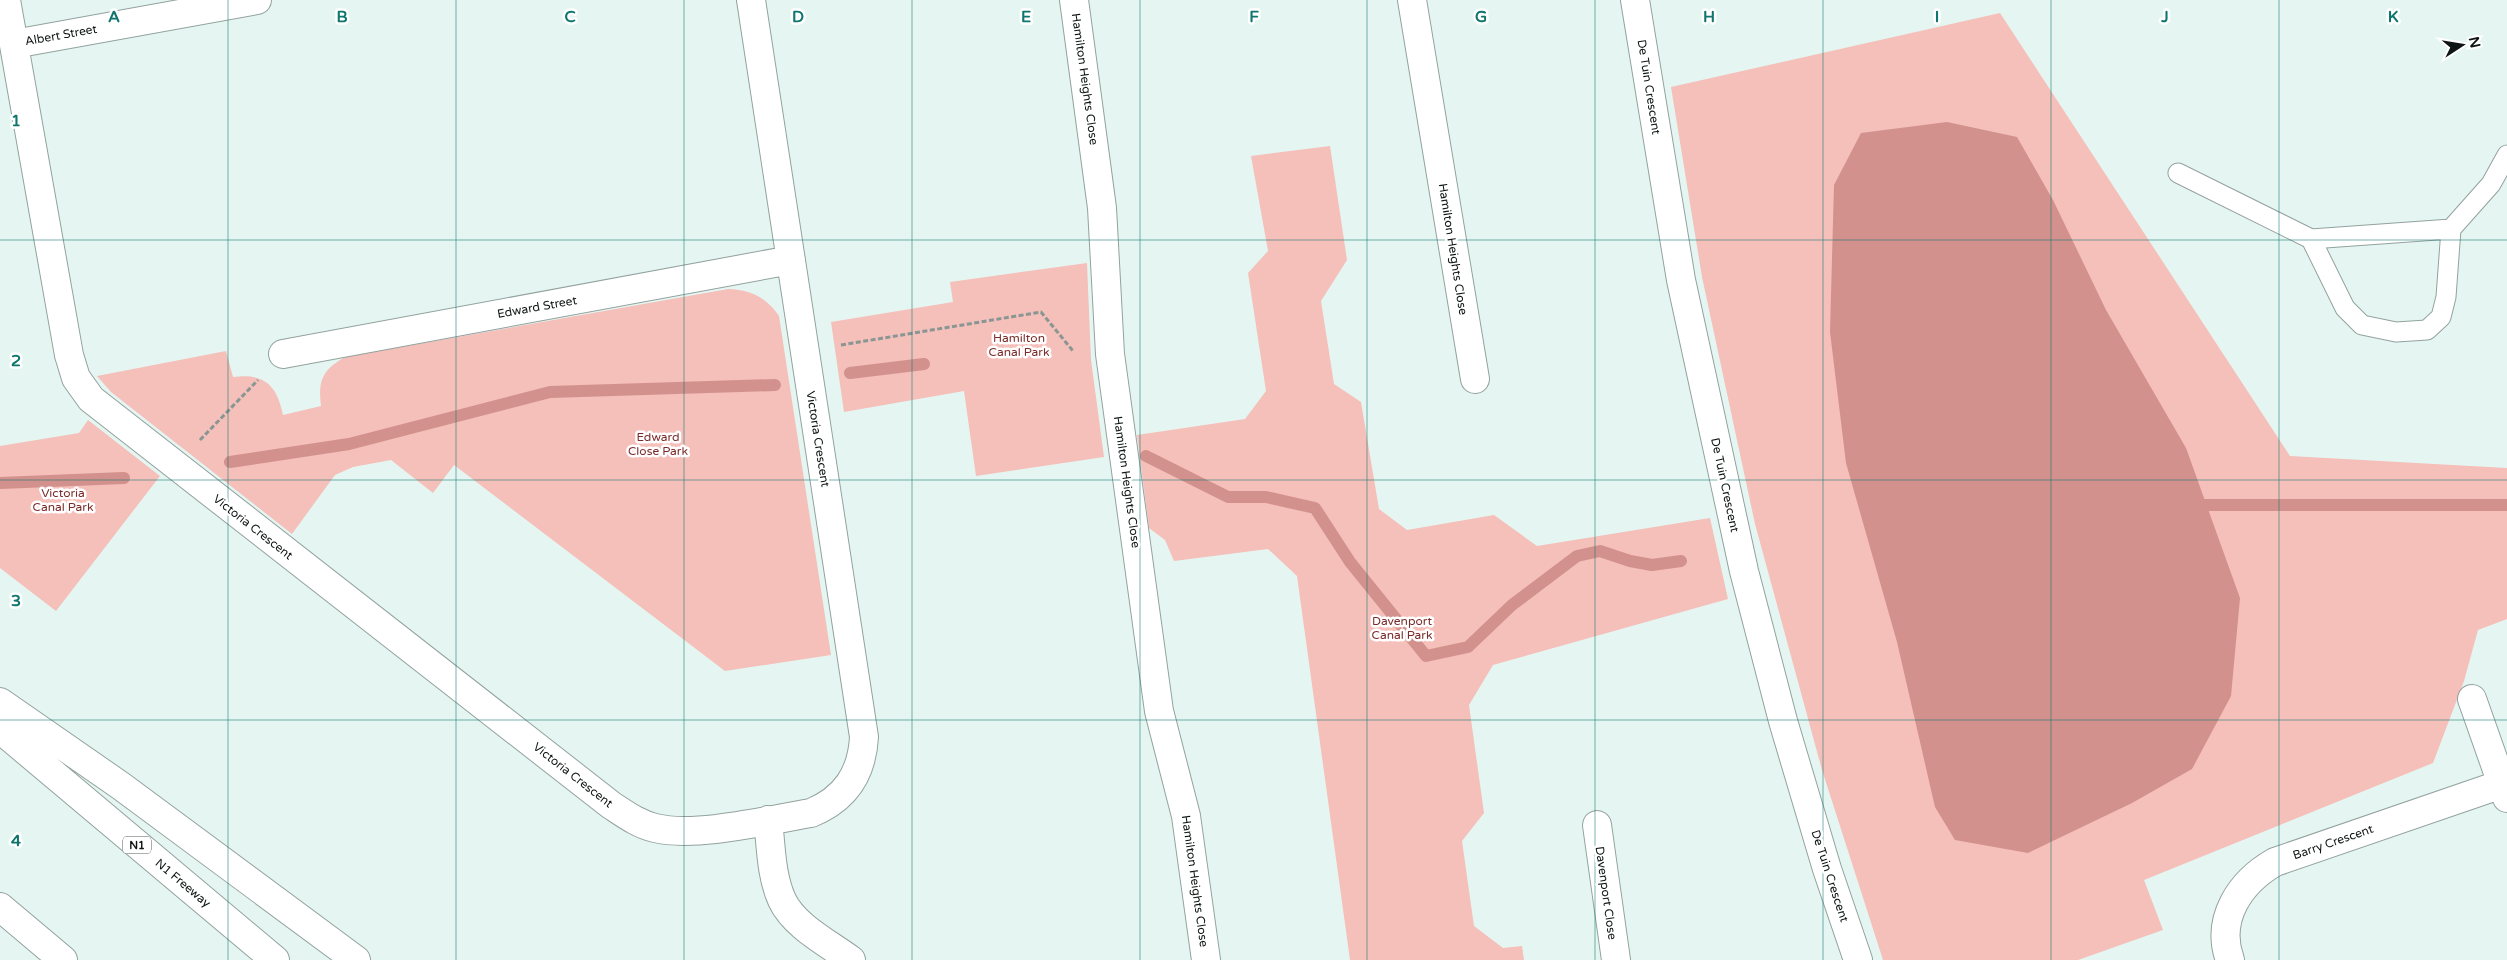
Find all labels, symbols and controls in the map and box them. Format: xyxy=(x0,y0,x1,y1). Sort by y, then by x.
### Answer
text: A xyxy=(108,7,120,27)
text: B xyxy=(336,7,348,27)
text: C xyxy=(564,7,576,27)
text: D xyxy=(792,7,804,27)
text: E xyxy=(1021,7,1031,27)
text: F xyxy=(1249,7,1259,27)
text: G xyxy=(1475,7,1487,27)
text: H xyxy=(1703,7,1715,27)
text: I xyxy=(1935,7,1939,27)
text: J xyxy=(2160,7,2169,27)
text: K xyxy=(2388,7,2399,27)
street label: Hamilton Heights Close xyxy=(1069,12,1101,146)
north arrow xyxy=(2437,20,2487,70)
street label: Albert Street xyxy=(24,22,98,48)
text: N xyxy=(2465,35,2484,50)
street label: De Tuin Crescent xyxy=(1635,38,1663,136)
text: 1 xyxy=(11,111,21,131)
street label: Hamilton Heights Close xyxy=(1436,182,1470,316)
street label: Edward Street xyxy=(496,293,578,321)
park label: Hamilton Canal Park xyxy=(989,331,1050,359)
text: 2 xyxy=(11,351,21,371)
street label: Victoria Crescent xyxy=(804,390,833,488)
street label: Hamilton Heights Close xyxy=(1111,415,1143,549)
park label: Edward Close Park xyxy=(628,430,688,458)
street label: De Tuin Crescent xyxy=(1708,437,1742,534)
park label: Victoria Canal Park xyxy=(33,486,94,514)
street label: Victoria Crescent xyxy=(210,492,296,563)
text: 3 xyxy=(11,591,21,611)
park label: Davenport Canal Park xyxy=(1372,614,1433,642)
street label: Victoria Crescent xyxy=(530,740,616,811)
street label: Hamilton Heights Close xyxy=(1179,814,1211,948)
street label: Barry Crescent xyxy=(2291,822,2375,862)
street label: De Tuin Crescent xyxy=(1808,828,1852,924)
text: 4 xyxy=(11,831,21,851)
road number: N1 xyxy=(123,836,151,854)
street label: Davenport Close xyxy=(1593,845,1620,941)
street label: N1 Freeway xyxy=(153,856,214,910)

